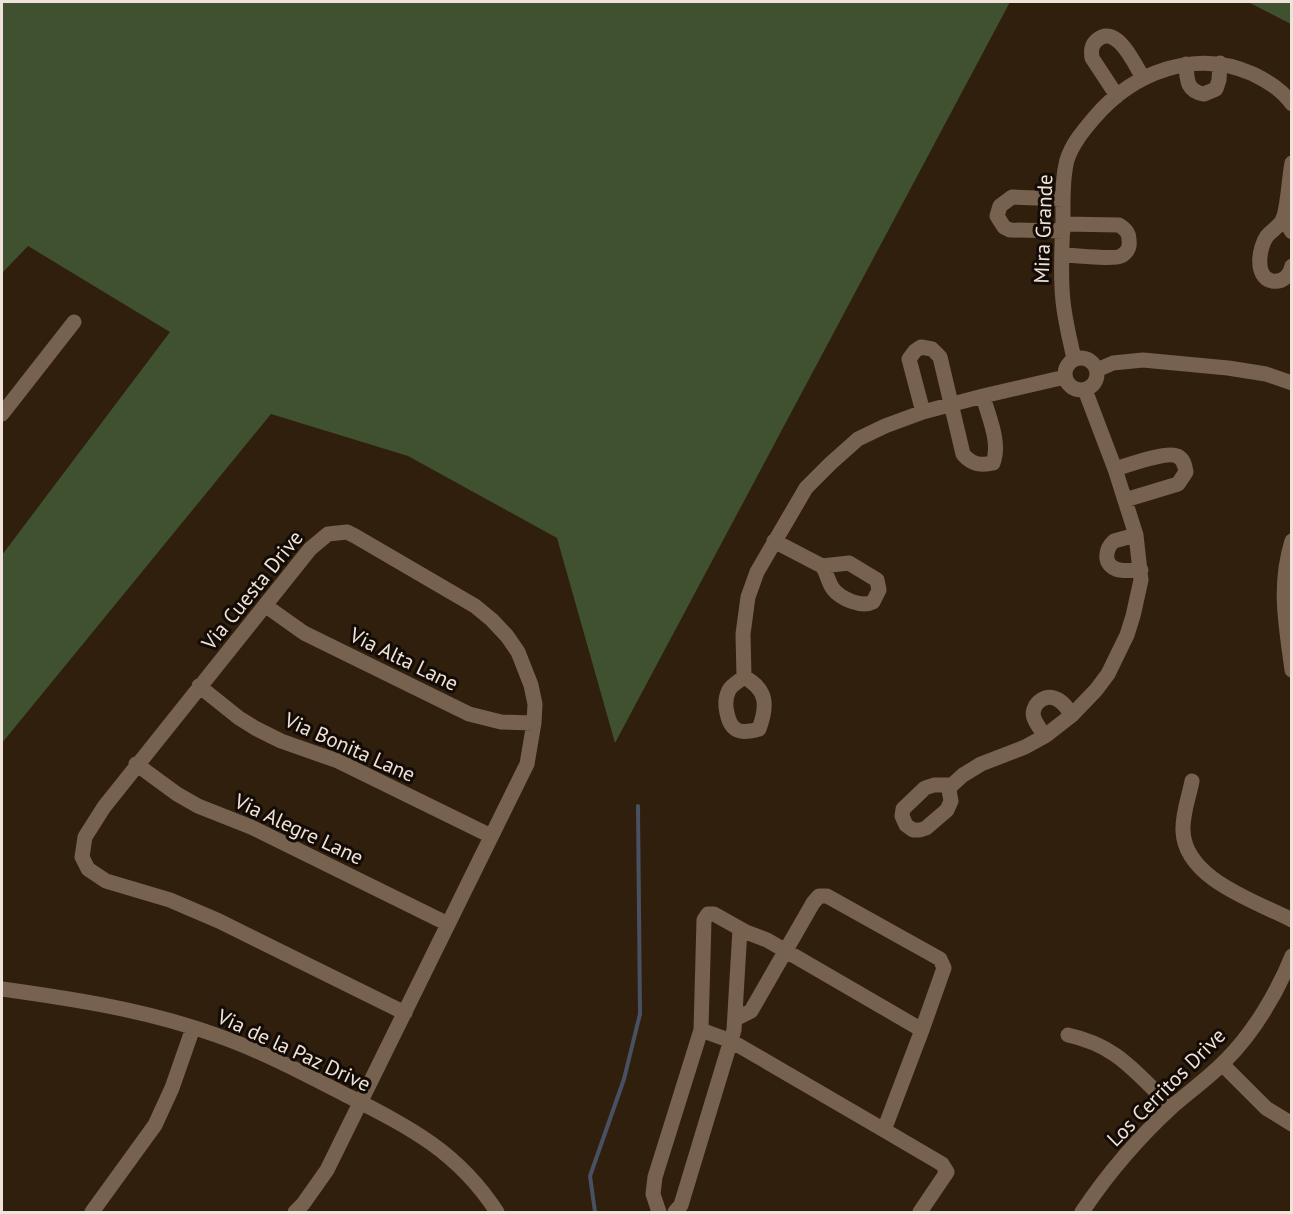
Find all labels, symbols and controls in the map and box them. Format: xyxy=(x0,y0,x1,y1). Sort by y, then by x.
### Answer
street label: Mira Grande xyxy=(1028,174,1058,284)
street label: Via Cuesta Drive xyxy=(195,525,309,656)
street label: Via Alta Lane xyxy=(344,621,463,697)
street label: Via Bonita Lane xyxy=(279,706,420,788)
street label: Via Alegre Lane xyxy=(229,787,368,871)
street label: Via de la Paz Drive xyxy=(212,1002,375,1097)
street label: Los Cerritos Drive xyxy=(1101,1022,1231,1152)

